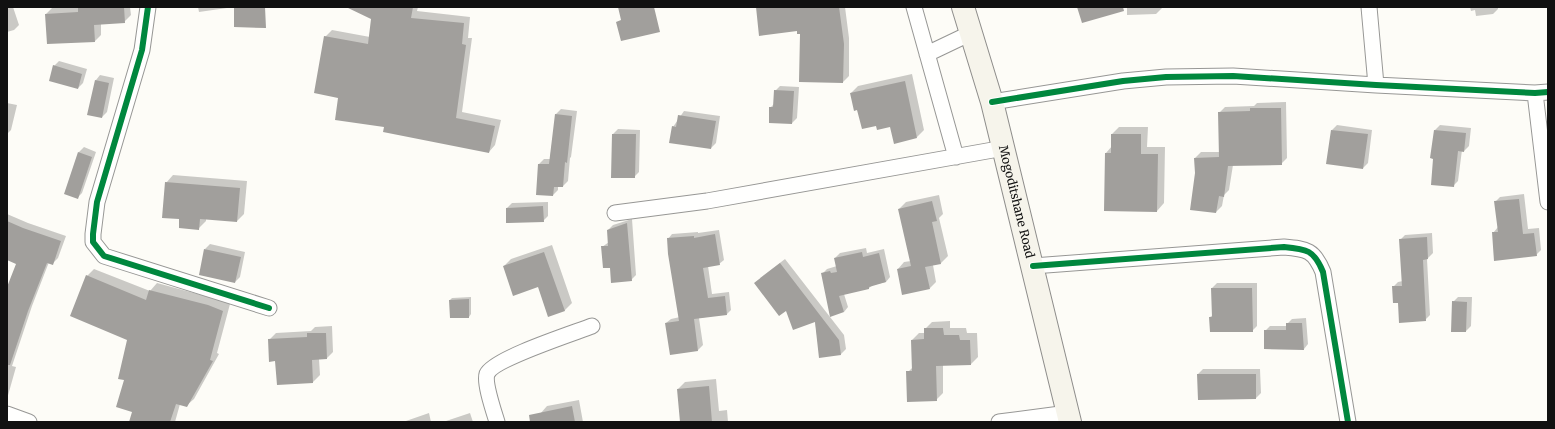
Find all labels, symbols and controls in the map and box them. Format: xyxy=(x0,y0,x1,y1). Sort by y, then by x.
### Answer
street label: Mogoditshane Road xyxy=(996,144,1038,259)

